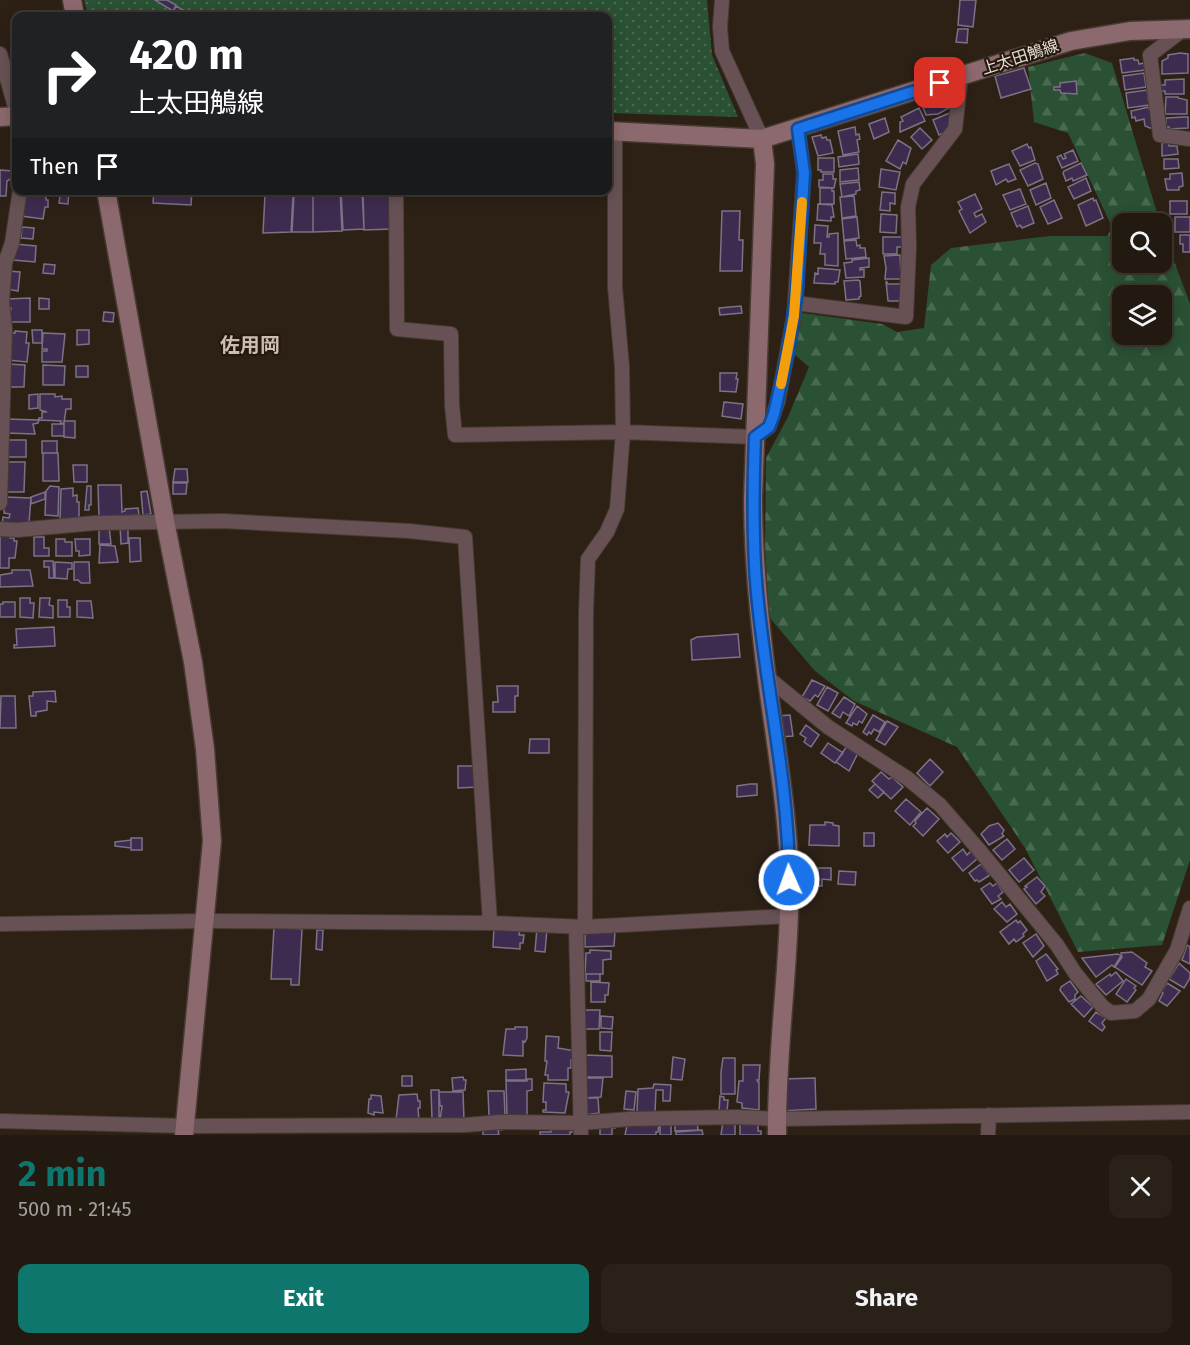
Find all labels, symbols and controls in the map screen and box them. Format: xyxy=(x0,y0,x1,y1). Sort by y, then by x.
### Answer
text: 420 m xyxy=(129,30,244,80)
icon: right xyxy=(30,36,108,114)
street label: 上太田鵤線 xyxy=(979,36,1061,78)
pin xyxy=(914,57,965,108)
icon: arrive xyxy=(923,66,956,99)
text: 上太田鵤線 xyxy=(129,87,264,119)
icon: arrive xyxy=(91,150,124,183)
text: Then xyxy=(30,153,79,180)
map controls xyxy=(1112,213,1172,345)
button: search xyxy=(1112,213,1172,273)
button: layers xyxy=(1112,285,1172,345)
district label: 佐用岡 xyxy=(220,333,280,357)
position arrow xyxy=(757,848,821,912)
text: 2 min xyxy=(18,1152,107,1196)
button: close xyxy=(1109,1155,1172,1218)
text: 500 m · 21:45 xyxy=(18,1197,131,1221)
button: Exit xyxy=(18,1264,589,1333)
button: Share xyxy=(601,1264,1172,1333)

